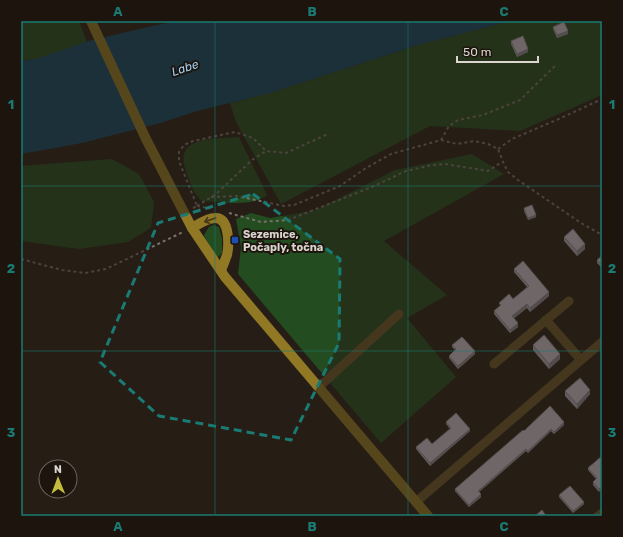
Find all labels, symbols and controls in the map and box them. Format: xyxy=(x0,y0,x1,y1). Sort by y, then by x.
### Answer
text: A xyxy=(113,4,123,19)
text: B xyxy=(307,4,317,19)
text: C xyxy=(499,4,509,19)
scale bar xyxy=(457,38,538,64)
text: 50 m xyxy=(463,45,491,59)
water label: Labe xyxy=(170,57,201,79)
text: 1 xyxy=(8,97,14,112)
text: 1 xyxy=(609,97,615,112)
one-way arrow xyxy=(203,217,216,224)
place label: Sezemice, Počaply, točna xyxy=(243,228,323,254)
marker: Sezemice, Počaply, točna xyxy=(230,235,240,245)
text: 2 xyxy=(7,261,15,276)
text: 2 xyxy=(608,261,616,276)
text: 3 xyxy=(7,425,16,440)
text: 3 xyxy=(608,425,617,440)
north arrow xyxy=(38,459,78,499)
text: N xyxy=(54,463,62,476)
text: A xyxy=(113,519,123,534)
text: B xyxy=(307,519,317,534)
text: C xyxy=(499,519,509,534)

